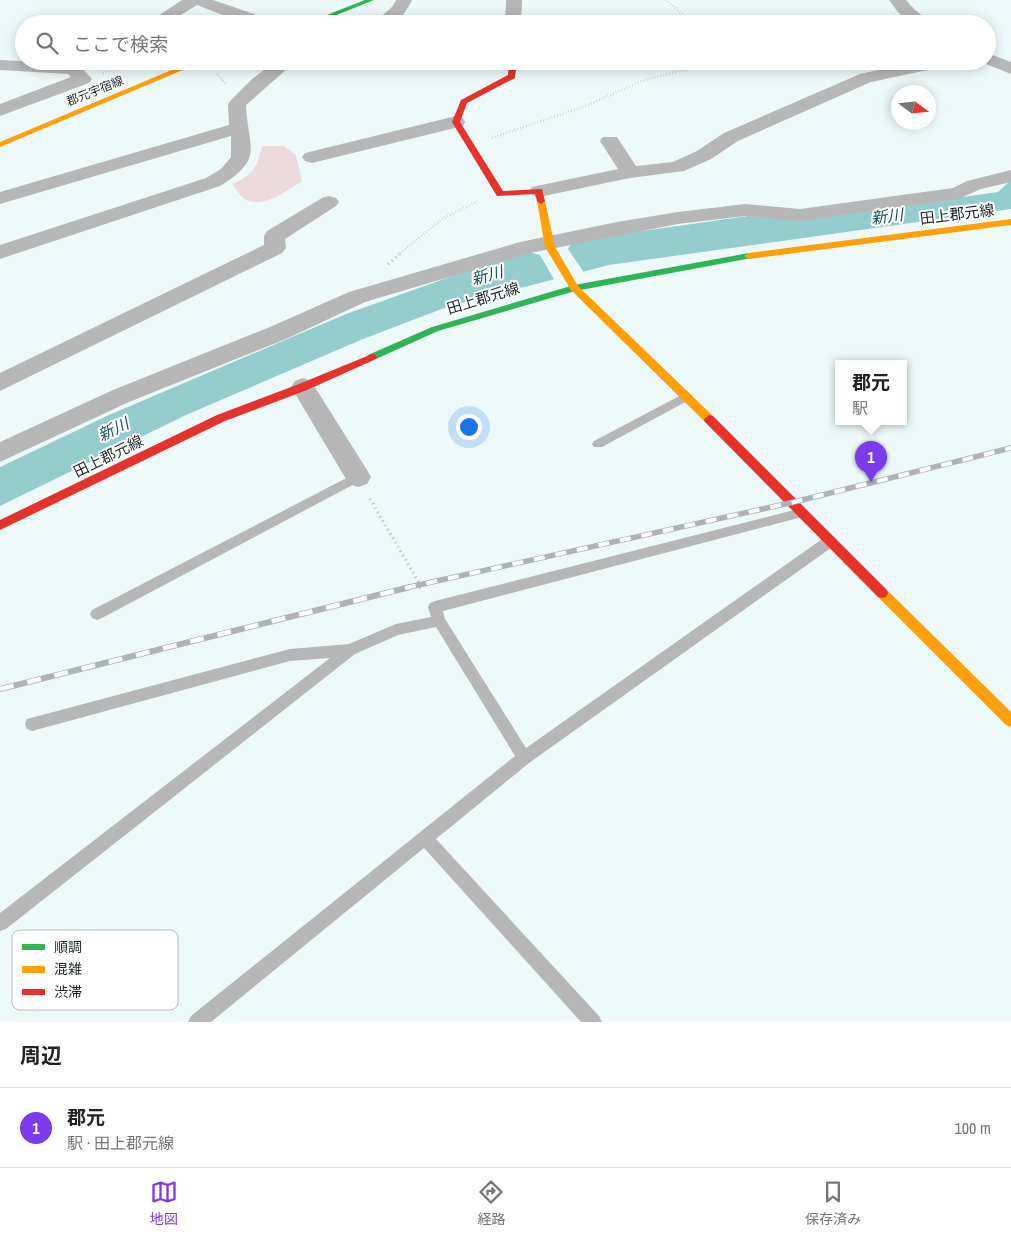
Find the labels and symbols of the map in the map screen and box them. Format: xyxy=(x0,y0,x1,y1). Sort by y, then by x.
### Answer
street label: 郡元宇宿線 xyxy=(64,72,126,110)
north arrow xyxy=(891,85,936,130)
street label: 田上郡元線 xyxy=(918,199,996,229)
water label: 新川 xyxy=(870,203,906,229)
water label: 新川 xyxy=(469,260,507,290)
street label: 田上郡元線 xyxy=(444,277,522,319)
water label: 新川 xyxy=(94,411,134,446)
your location xyxy=(456,414,482,440)
street label: 田上郡元線 xyxy=(70,430,146,482)
pin: 1 xyxy=(855,441,887,482)
legend xyxy=(12,930,178,1010)
text: 順調 xyxy=(54,938,82,956)
text: 混雑 xyxy=(54,960,82,978)
text: 渋滞 xyxy=(54,983,82,1001)

